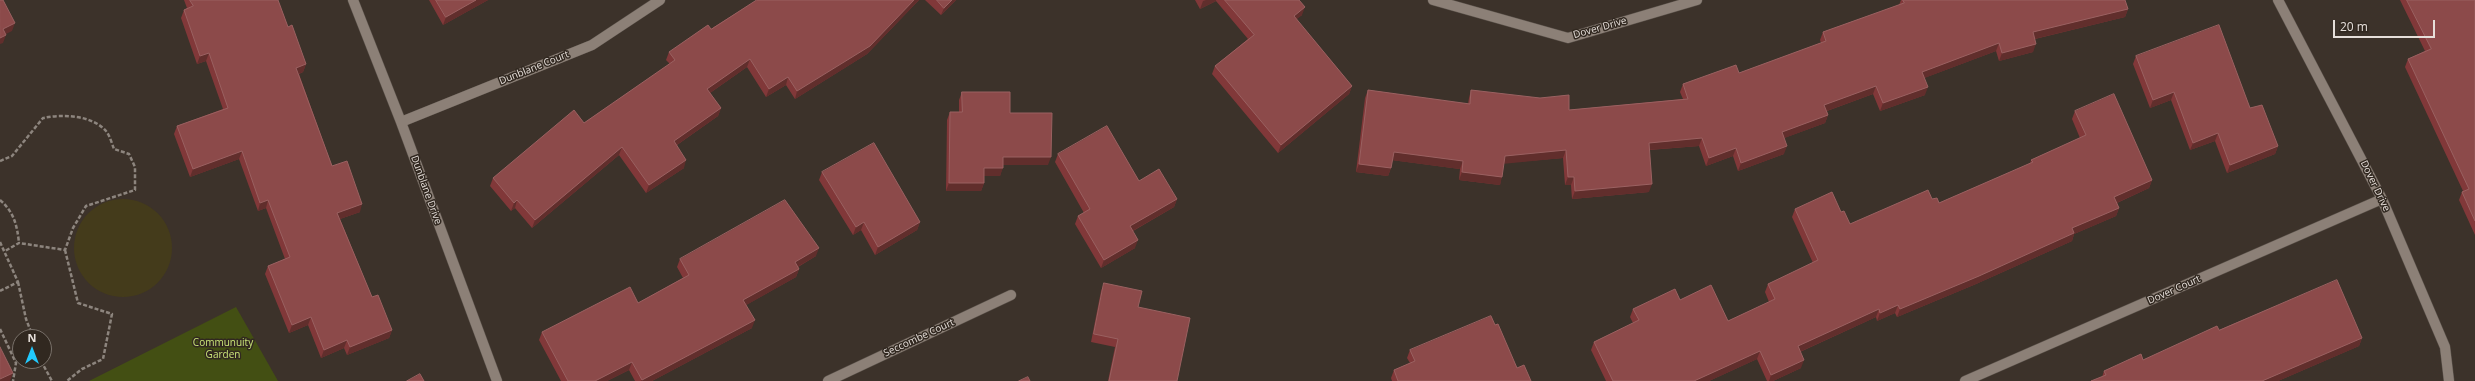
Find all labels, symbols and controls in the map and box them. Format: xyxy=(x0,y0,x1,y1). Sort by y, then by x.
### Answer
scale bar xyxy=(2335,12,2437,38)
street label: Dover Drive xyxy=(1572,15,1628,41)
text: 20 m xyxy=(2340,18,2368,35)
street label: Dunblane Court xyxy=(497,49,571,87)
street label: Dunblane Drive xyxy=(408,154,444,226)
street label: Dover Drive xyxy=(2358,159,2392,213)
street label: Dover Court xyxy=(2146,273,2202,307)
street label: Seccombe Court xyxy=(882,316,956,360)
north arrow xyxy=(12,329,52,369)
text: N xyxy=(28,330,36,345)
park label: Communuity Garden xyxy=(193,337,253,360)

